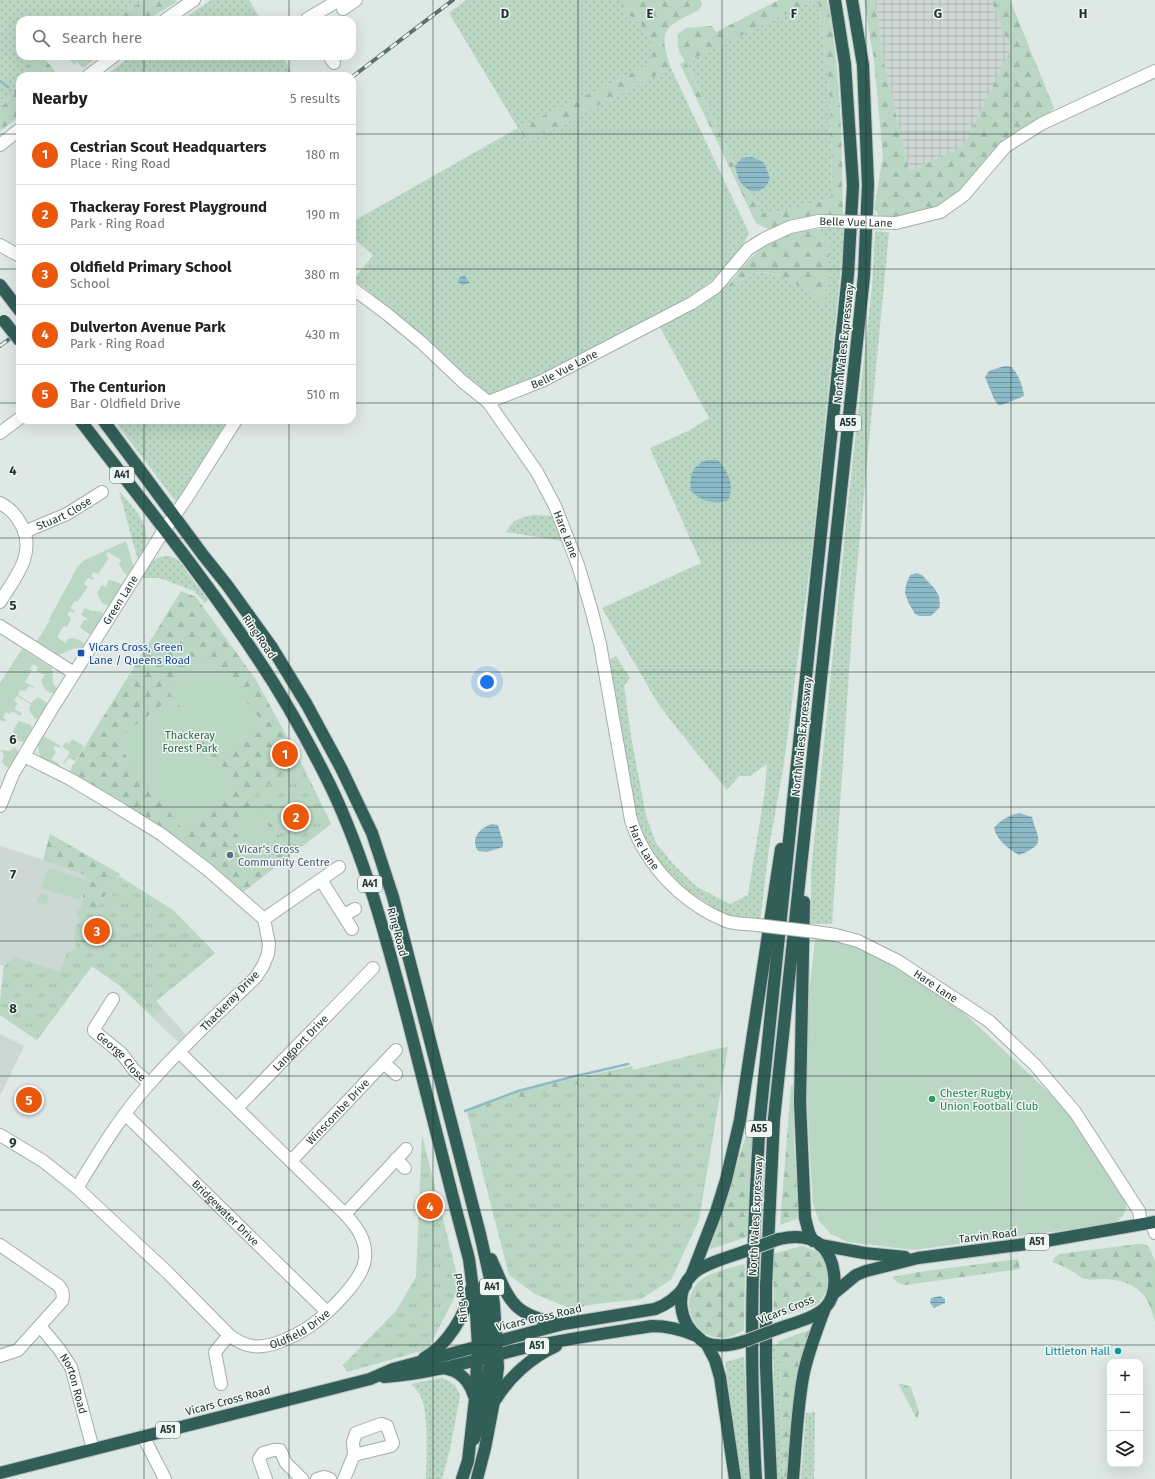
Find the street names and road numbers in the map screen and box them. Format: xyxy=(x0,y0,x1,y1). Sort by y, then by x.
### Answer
street label: Belle Vue Lane xyxy=(819,215,893,229)
street label: North Wales Expressway xyxy=(831,283,857,404)
street label: Belle Vue Lane xyxy=(529,347,600,391)
road number: A55 xyxy=(835,415,861,431)
road number: A41 xyxy=(110,467,134,483)
street label: Stuart Close xyxy=(34,494,94,533)
street label: Hare Lane xyxy=(551,509,581,560)
street label: Green Lane xyxy=(100,573,141,627)
street label: Ring Road xyxy=(240,613,278,661)
street label: North Wales Expressway xyxy=(789,676,815,797)
street label: Hare Lane xyxy=(627,823,662,873)
road number: A41 xyxy=(358,876,382,892)
street label: Ring Road xyxy=(384,906,410,958)
street label: Hare Lane xyxy=(911,967,960,1005)
street label: Thackeray Drive xyxy=(198,968,262,1034)
street label: Langport Drive xyxy=(270,1012,331,1074)
street label: George Close xyxy=(94,1029,149,1084)
street label: Winscombe Drive xyxy=(303,1076,372,1147)
road number: A55 xyxy=(746,1121,772,1137)
street label: North Wales Expressway xyxy=(746,1155,766,1276)
street label: Bridgewater Drive xyxy=(189,1177,262,1248)
street label: Tarvin Road xyxy=(958,1226,1018,1246)
road number: A51 xyxy=(1025,1234,1049,1250)
street label: Ring Road xyxy=(451,1272,471,1324)
road number: A41 xyxy=(480,1279,504,1295)
street label: Vicars Cross xyxy=(756,1293,816,1327)
street label: Vicars Cross Road xyxy=(495,1302,583,1334)
street label: Oldfield Drive xyxy=(268,1306,333,1351)
road number: A51 xyxy=(525,1338,549,1354)
street label: Norton Road xyxy=(57,1351,90,1415)
street label: Vicars Cross Road xyxy=(184,1383,272,1419)
road number: A51 xyxy=(156,1422,180,1438)

